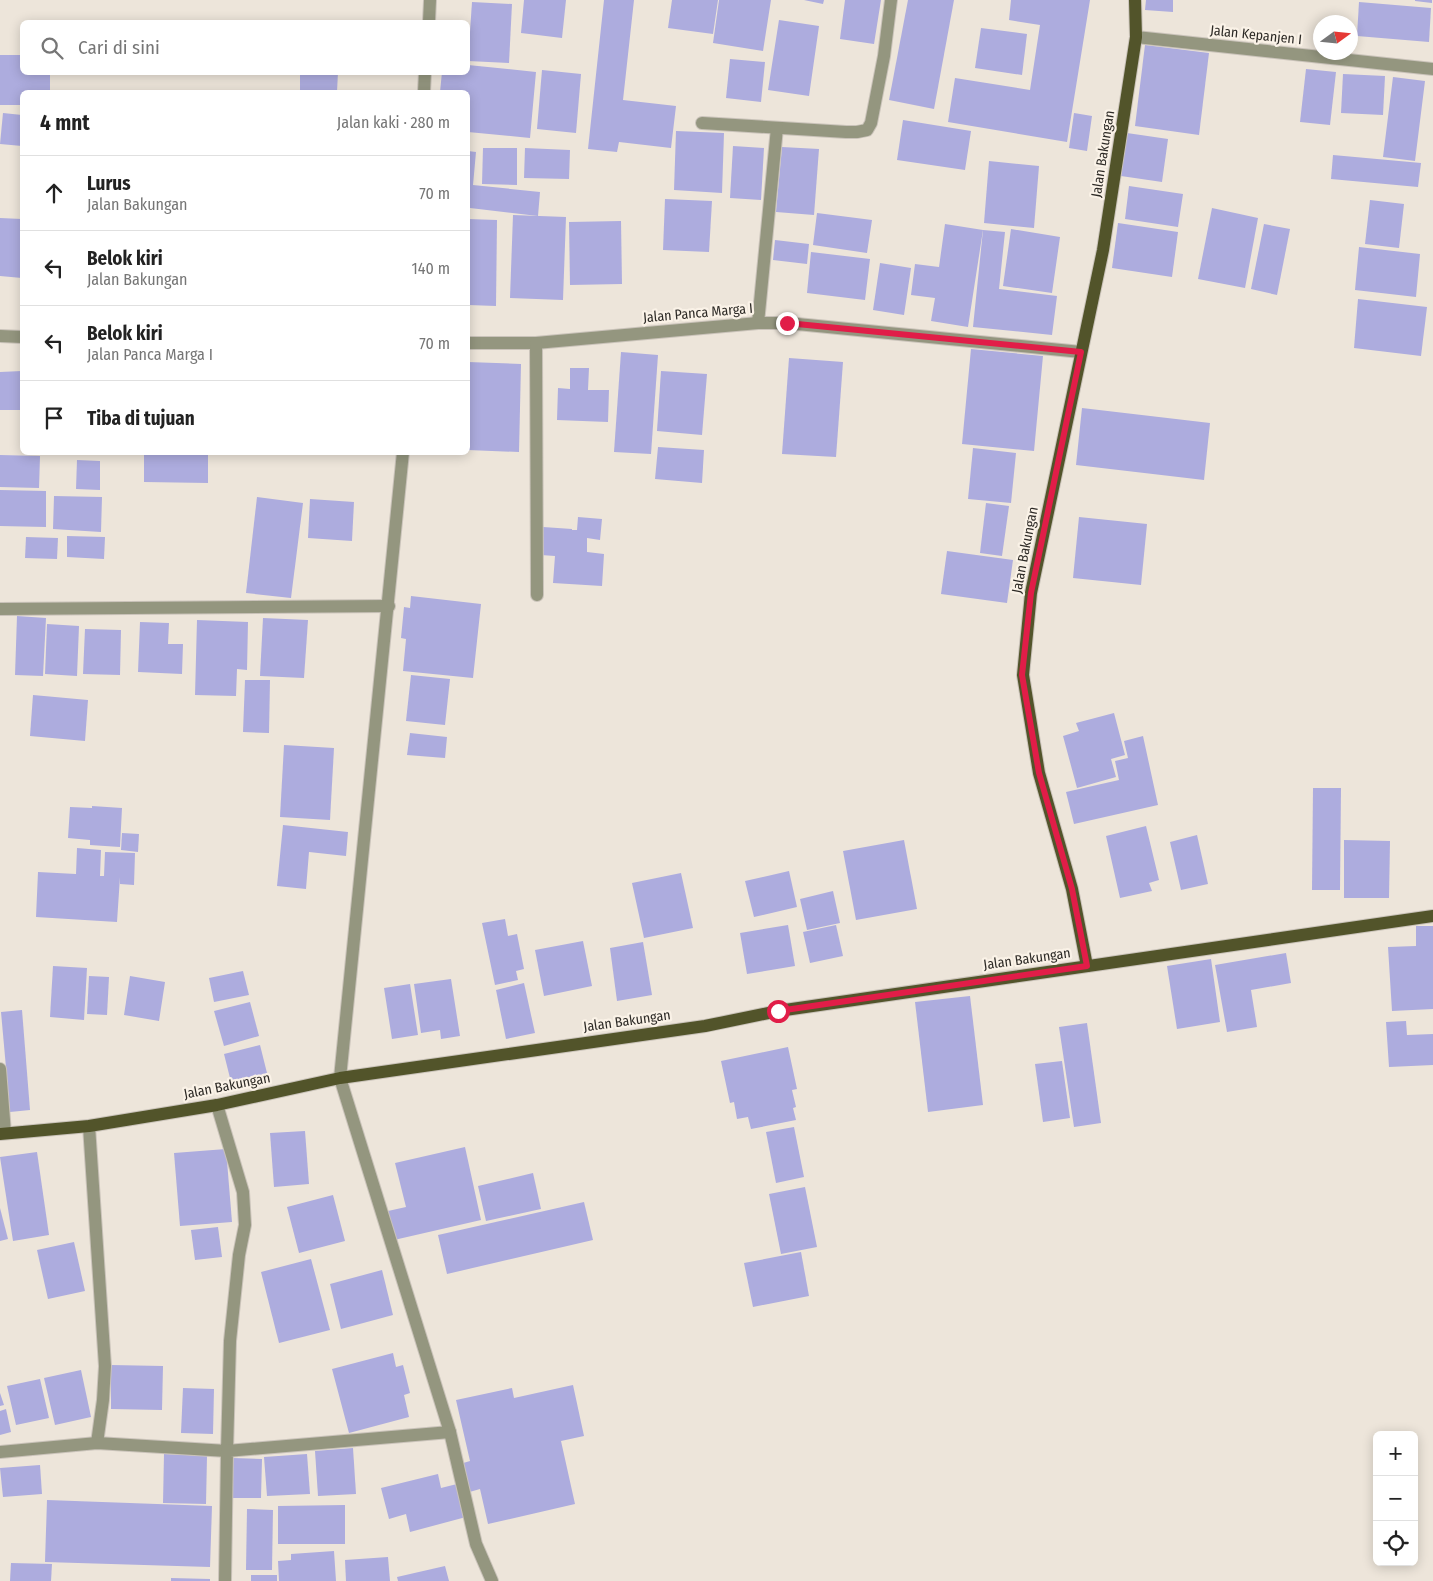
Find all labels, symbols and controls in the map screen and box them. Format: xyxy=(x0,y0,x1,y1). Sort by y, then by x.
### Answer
north arrow xyxy=(1313,15,1358,60)
search box xyxy=(20,20,470,75)
street label: Jalan Kepanjen I xyxy=(1209,22,1303,48)
icon: search xyxy=(38,34,66,62)
text: Cari di sini xyxy=(78,36,160,59)
street label: Jalan Bakungan xyxy=(1088,109,1118,199)
text: 4 mnt xyxy=(40,110,90,136)
text: Jalan kaki · 280 m xyxy=(337,113,450,132)
text: Lurus xyxy=(87,172,131,195)
icon: ahead xyxy=(40,179,68,207)
text: 70 m xyxy=(419,184,450,203)
text: Jalan Bakungan xyxy=(87,195,187,214)
text: Belok kiri xyxy=(87,247,163,270)
icon: left xyxy=(40,254,68,282)
text: 140 m xyxy=(412,259,450,278)
text: Jalan Bakungan xyxy=(87,270,187,289)
street label: Jalan Panca Marga I xyxy=(642,300,754,326)
route end xyxy=(776,312,799,335)
text: Belok kiri xyxy=(87,322,163,345)
icon: left xyxy=(40,329,68,357)
text: 70 m xyxy=(419,334,450,353)
text: Jalan Panca Marga I xyxy=(87,345,213,364)
icon: arrive xyxy=(40,404,68,432)
text: Tiba di tujuan xyxy=(87,407,195,430)
street label: Jalan Bakungan xyxy=(1008,505,1042,595)
street label: Jalan Bakungan xyxy=(982,944,1072,974)
route start xyxy=(767,1000,790,1023)
street label: Jalan Bakungan xyxy=(582,1006,672,1036)
street label: Jalan Bakungan xyxy=(182,1069,272,1103)
map controls xyxy=(1373,1431,1418,1566)
button: + xyxy=(1373,1431,1418,1476)
button: − xyxy=(1373,1476,1418,1521)
button: locate xyxy=(1373,1521,1418,1566)

